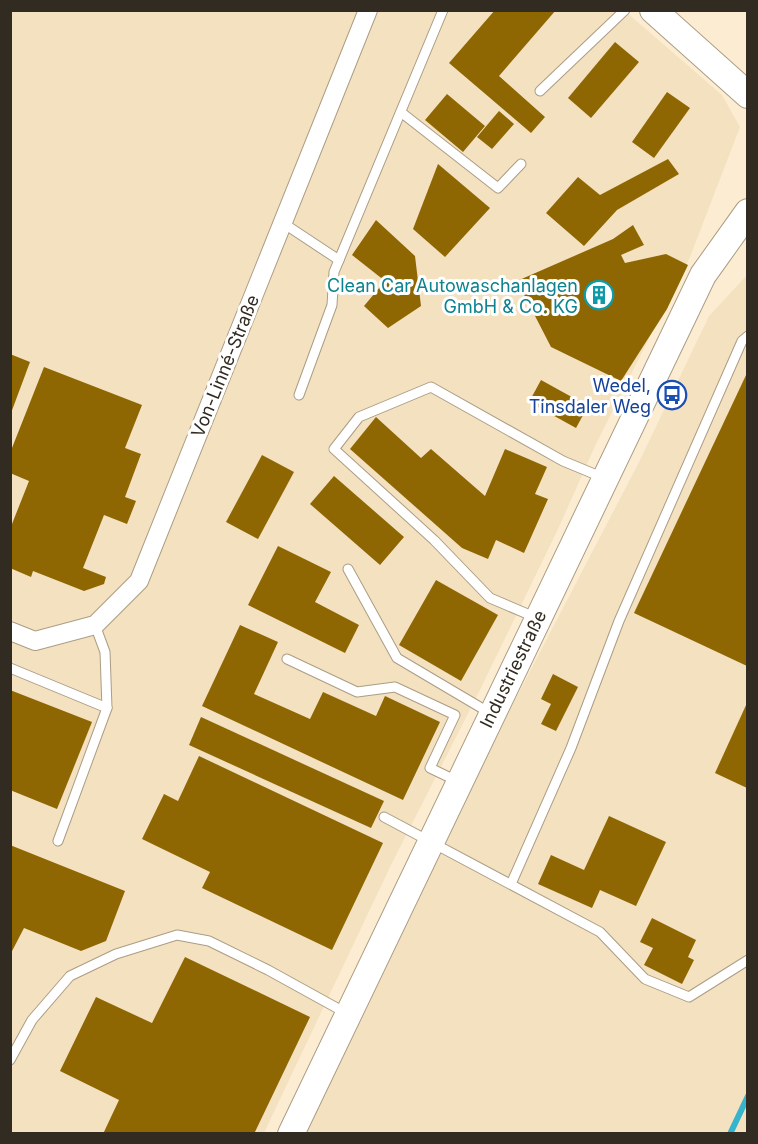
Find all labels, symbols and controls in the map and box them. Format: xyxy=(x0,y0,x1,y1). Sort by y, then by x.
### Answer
place label: Clean Car Autowaschanlagen GmbH & Co. KG xyxy=(327,275,578,317)
building icon: Clean Car Autowaschanlagen GmbH & Co. KG xyxy=(583,279,615,311)
street label: Von-Linné-Straße xyxy=(187,292,263,440)
place label: Wedel, Tinsdaler Weg xyxy=(529,375,651,417)
bus stop icon: Wedel, Tinsdaler Weg xyxy=(656,379,688,411)
street label: Industriestraße xyxy=(475,607,551,731)

